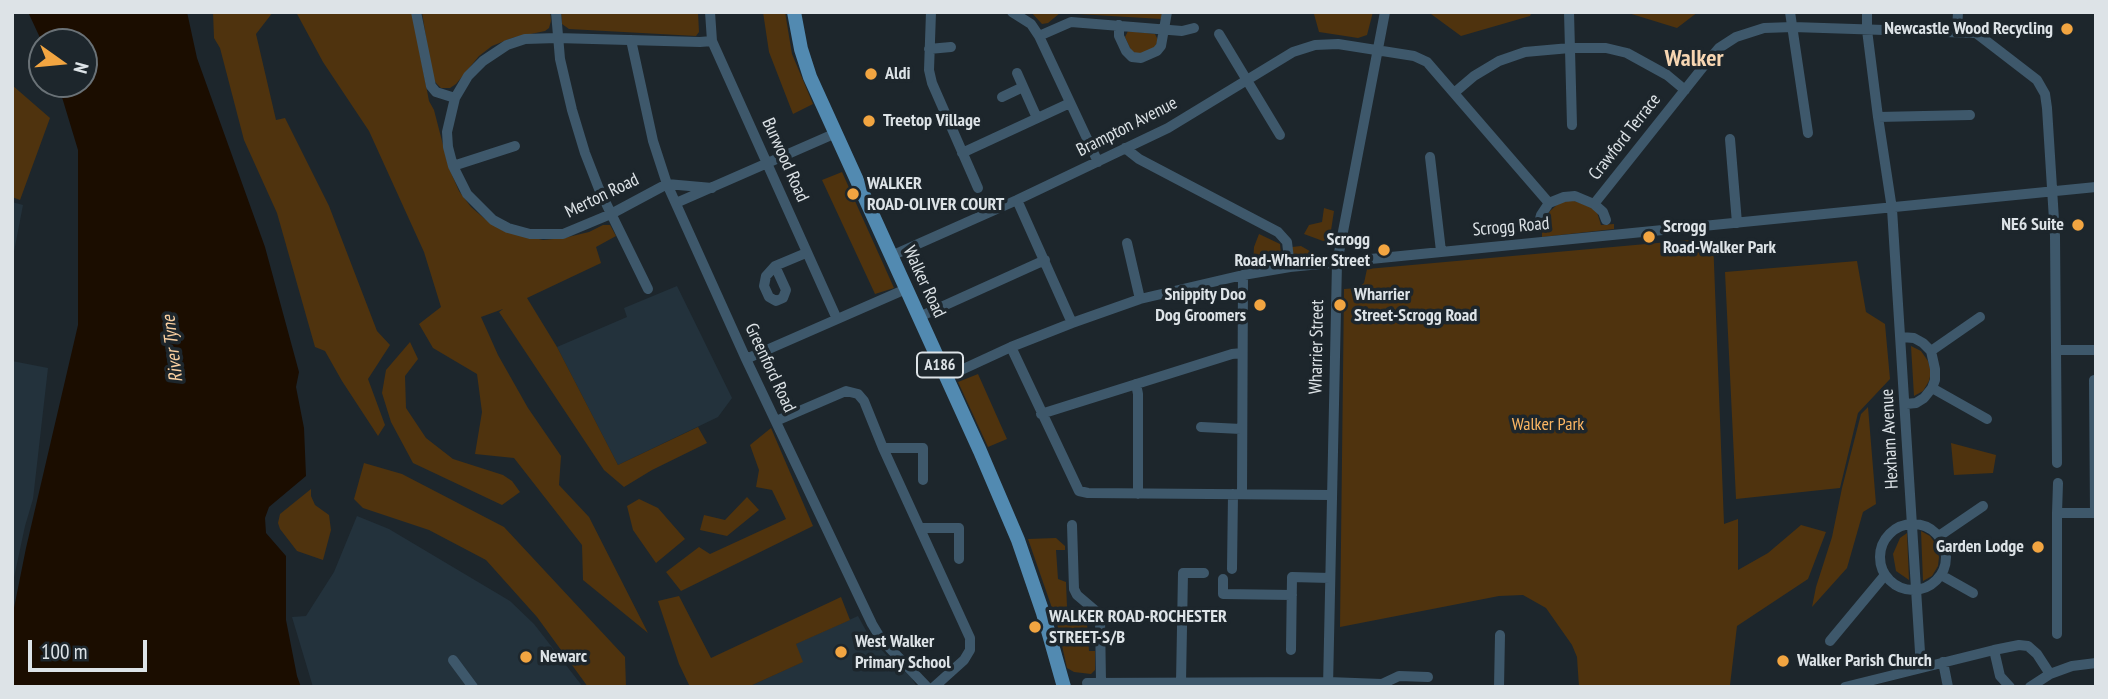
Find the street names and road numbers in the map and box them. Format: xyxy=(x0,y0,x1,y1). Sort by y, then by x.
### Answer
street label: Crawford Terrace xyxy=(1585,89,1665,185)
street label: Brampton Avenue xyxy=(1073,92,1181,162)
street label: Burwood Road xyxy=(757,115,813,205)
street label: Merton Road xyxy=(562,169,642,223)
street label: Scrogg Road xyxy=(1472,213,1550,241)
street label: Walker Road xyxy=(898,243,950,321)
street label: Wharrier Street xyxy=(1305,300,1329,394)
street label: Greenford Road xyxy=(740,320,800,416)
road number: A186 xyxy=(917,352,963,378)
street label: Hexham Avenue xyxy=(1877,388,1903,490)

